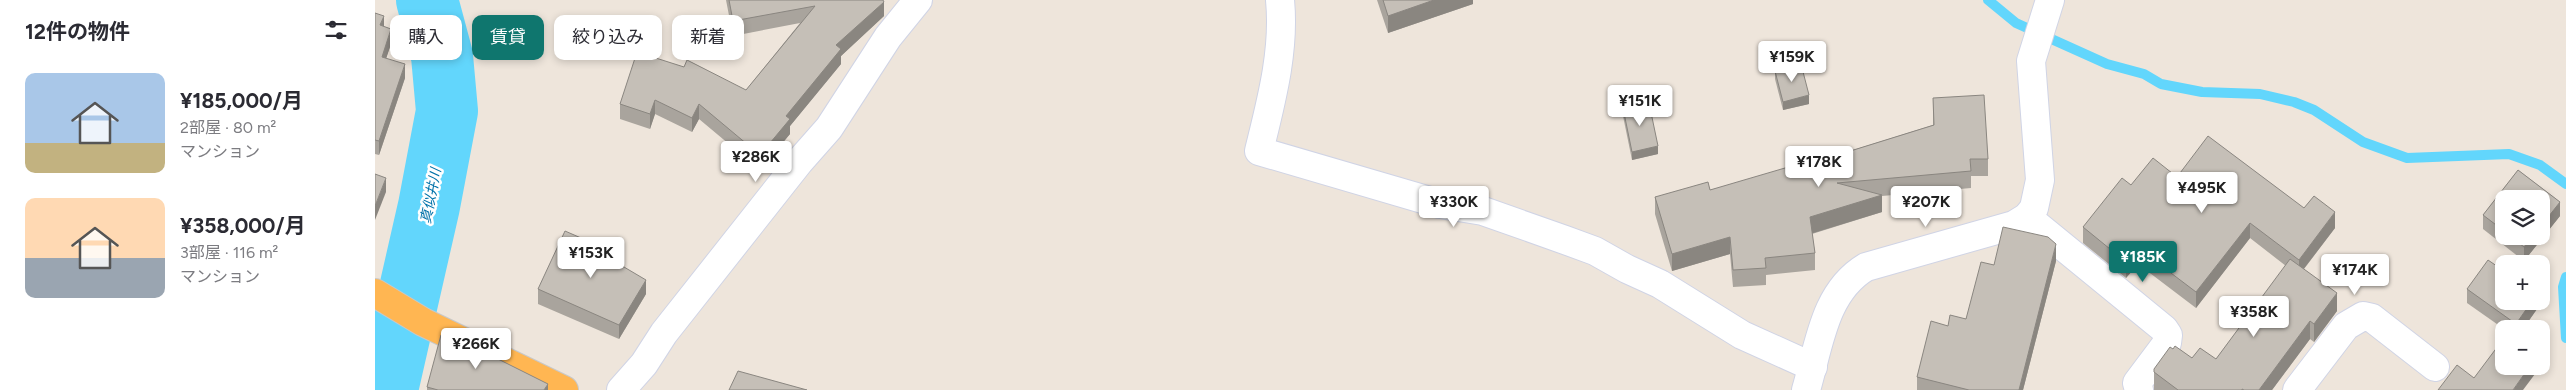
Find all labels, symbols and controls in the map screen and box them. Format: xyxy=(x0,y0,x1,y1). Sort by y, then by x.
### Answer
chip: 購入 xyxy=(390,15,462,60)
chip: 賃貸 xyxy=(472,15,544,60)
chip: 絞り込み xyxy=(554,15,662,60)
chip: 新着 xyxy=(672,15,744,60)
icon: filters xyxy=(322,16,350,44)
text: 12件の物件 xyxy=(25,19,130,44)
pin: ¥159K xyxy=(1757,41,1827,83)
text: ¥159K xyxy=(1769,47,1815,66)
pin: ¥151K xyxy=(1605,84,1675,127)
text: ¥185,000/月 xyxy=(180,88,303,113)
text: ¥151K xyxy=(1619,91,1662,110)
icon: home xyxy=(65,93,125,153)
text: 2部屋 · 80 m² xyxy=(180,118,276,137)
pin: ¥286K xyxy=(721,140,791,183)
text: マンション xyxy=(180,142,260,161)
pin: ¥178K xyxy=(1784,146,1854,188)
text: ¥286K xyxy=(732,147,780,166)
text: ¥178K xyxy=(1796,152,1842,171)
water label: 真似井川 xyxy=(417,165,445,225)
pin: ¥495K xyxy=(2167,172,2237,214)
text: ¥495K xyxy=(2178,178,2226,197)
pin: ¥330K xyxy=(1419,186,1489,228)
pin: ¥207K xyxy=(1891,186,1961,228)
map controls xyxy=(2495,190,2550,375)
button: layers xyxy=(2495,190,2550,245)
text: ¥330K xyxy=(1430,192,1478,211)
text: ¥207K xyxy=(1902,192,1950,211)
text: ¥358,000/月 xyxy=(180,213,306,238)
icon: home xyxy=(65,218,125,278)
pin: ¥153K xyxy=(556,236,626,279)
pin: ¥185K xyxy=(2108,240,2178,283)
text: 3部屋 · 116 m² xyxy=(180,243,278,262)
text: ¥153K xyxy=(568,243,614,262)
text: ¥185K xyxy=(2120,247,2166,266)
pin: ¥174K xyxy=(2320,254,2390,296)
button: + xyxy=(2495,255,2550,310)
text: ¥174K xyxy=(2332,260,2378,279)
text: マンション xyxy=(180,267,260,286)
pin: ¥358K xyxy=(2219,296,2289,338)
text: ¥358K xyxy=(2230,302,2278,321)
button: − xyxy=(2495,320,2550,375)
pin: ¥266K xyxy=(441,328,511,370)
text: ¥266K xyxy=(452,334,500,353)

